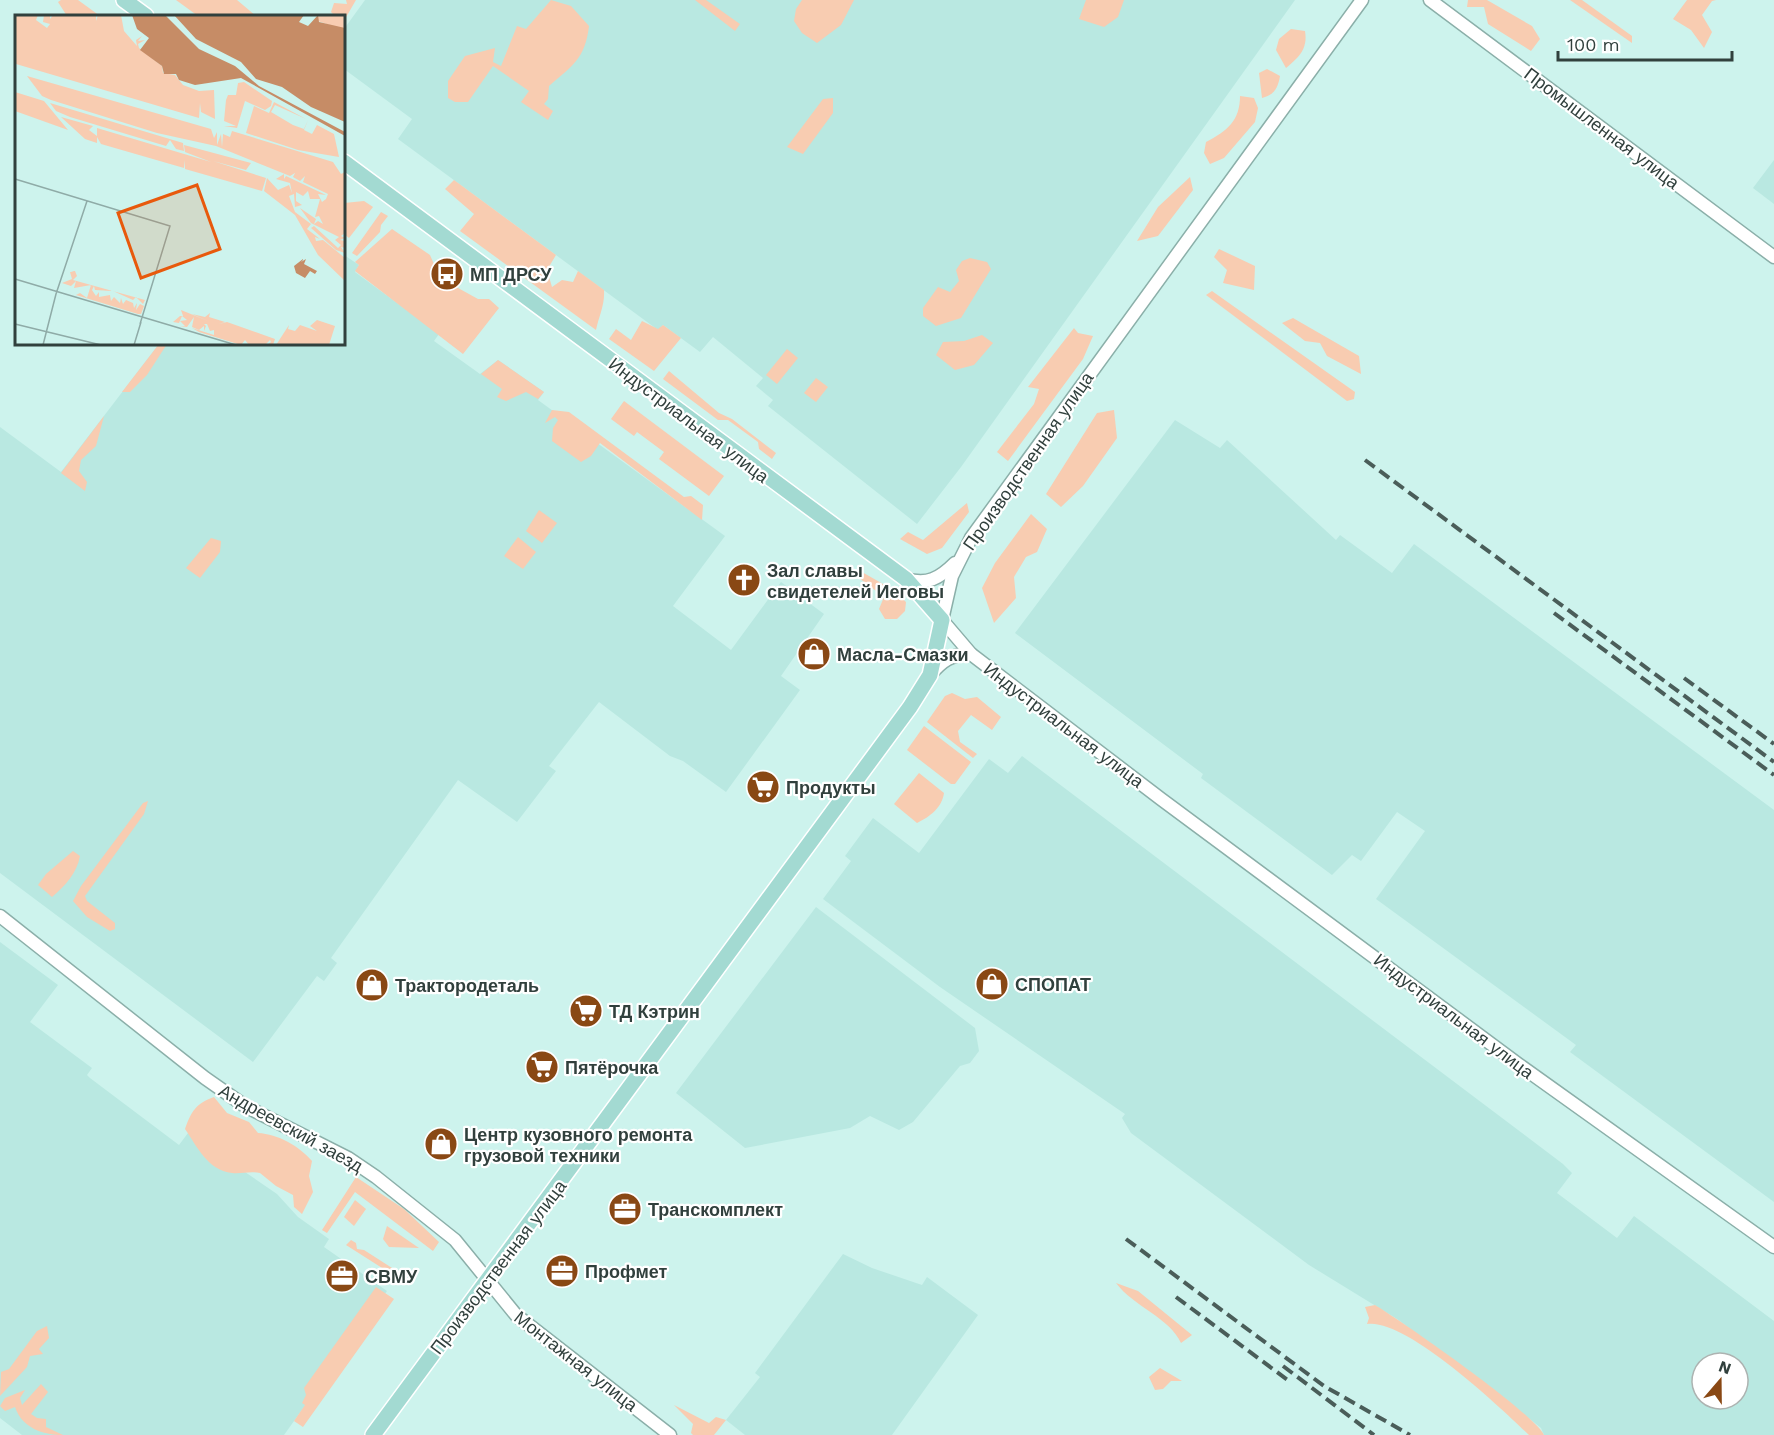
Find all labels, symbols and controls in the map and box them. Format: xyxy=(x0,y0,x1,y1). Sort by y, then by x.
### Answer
inset map xyxy=(15,15,345,345)
scale bar xyxy=(1558,24,1732,62)
text: 100 m xyxy=(1567,34,1620,55)
street label: Промышленная улица xyxy=(1520,63,1684,194)
bus stop icon: МП ДРСУ xyxy=(429,256,465,292)
place label: МП ДРСУ xyxy=(470,264,552,285)
street label: Индустриальная улица xyxy=(605,353,774,488)
street label: Производственная улица xyxy=(958,367,1098,554)
place label: Зал славы свидетелей Иеговы xyxy=(767,560,944,602)
church icon: Зал славы свидетелей Иеговы xyxy=(726,562,762,598)
shop icon: Масла-Смазки xyxy=(796,636,832,672)
place label: Масла-Смазки xyxy=(837,644,969,665)
street label: Индустриальная улица xyxy=(980,658,1149,793)
supermarket icon: Продукты xyxy=(745,769,781,805)
place label: Продукты xyxy=(786,777,876,798)
street label: Индустриальная улица xyxy=(1370,949,1539,1084)
shop icon: СПОПАТ xyxy=(974,966,1010,1002)
shop icon: Трактородеталь xyxy=(354,967,390,1003)
place label: СПОПАТ xyxy=(1015,974,1091,995)
place label: Трактородеталь xyxy=(395,975,539,996)
supermarket icon: ТД Кэтрин xyxy=(568,993,604,1029)
place label: ТД Кэтрин xyxy=(609,1001,700,1022)
supermarket icon: Пятёрочка xyxy=(524,1049,560,1085)
place label: Пятёрочка xyxy=(565,1057,659,1078)
street label: Андреевский заезд xyxy=(215,1080,367,1176)
place label: Центр кузовного ремонта грузовой техники xyxy=(464,1124,693,1166)
shop icon: Центр кузовного ремонта грузовой техники xyxy=(423,1126,459,1162)
street label: Производственная улица xyxy=(426,1175,571,1358)
office icon: Транскомплект xyxy=(607,1191,643,1227)
place label: Транскомплект xyxy=(648,1199,783,1220)
office icon: Профмет xyxy=(544,1253,580,1289)
office icon: СВМУ xyxy=(324,1258,360,1294)
place label: Профмет xyxy=(585,1261,668,1282)
place label: СВМУ xyxy=(365,1266,418,1287)
street label: Монтажная улица xyxy=(510,1306,643,1416)
north arrow xyxy=(1690,1351,1750,1411)
text: N xyxy=(1716,1356,1734,1378)

